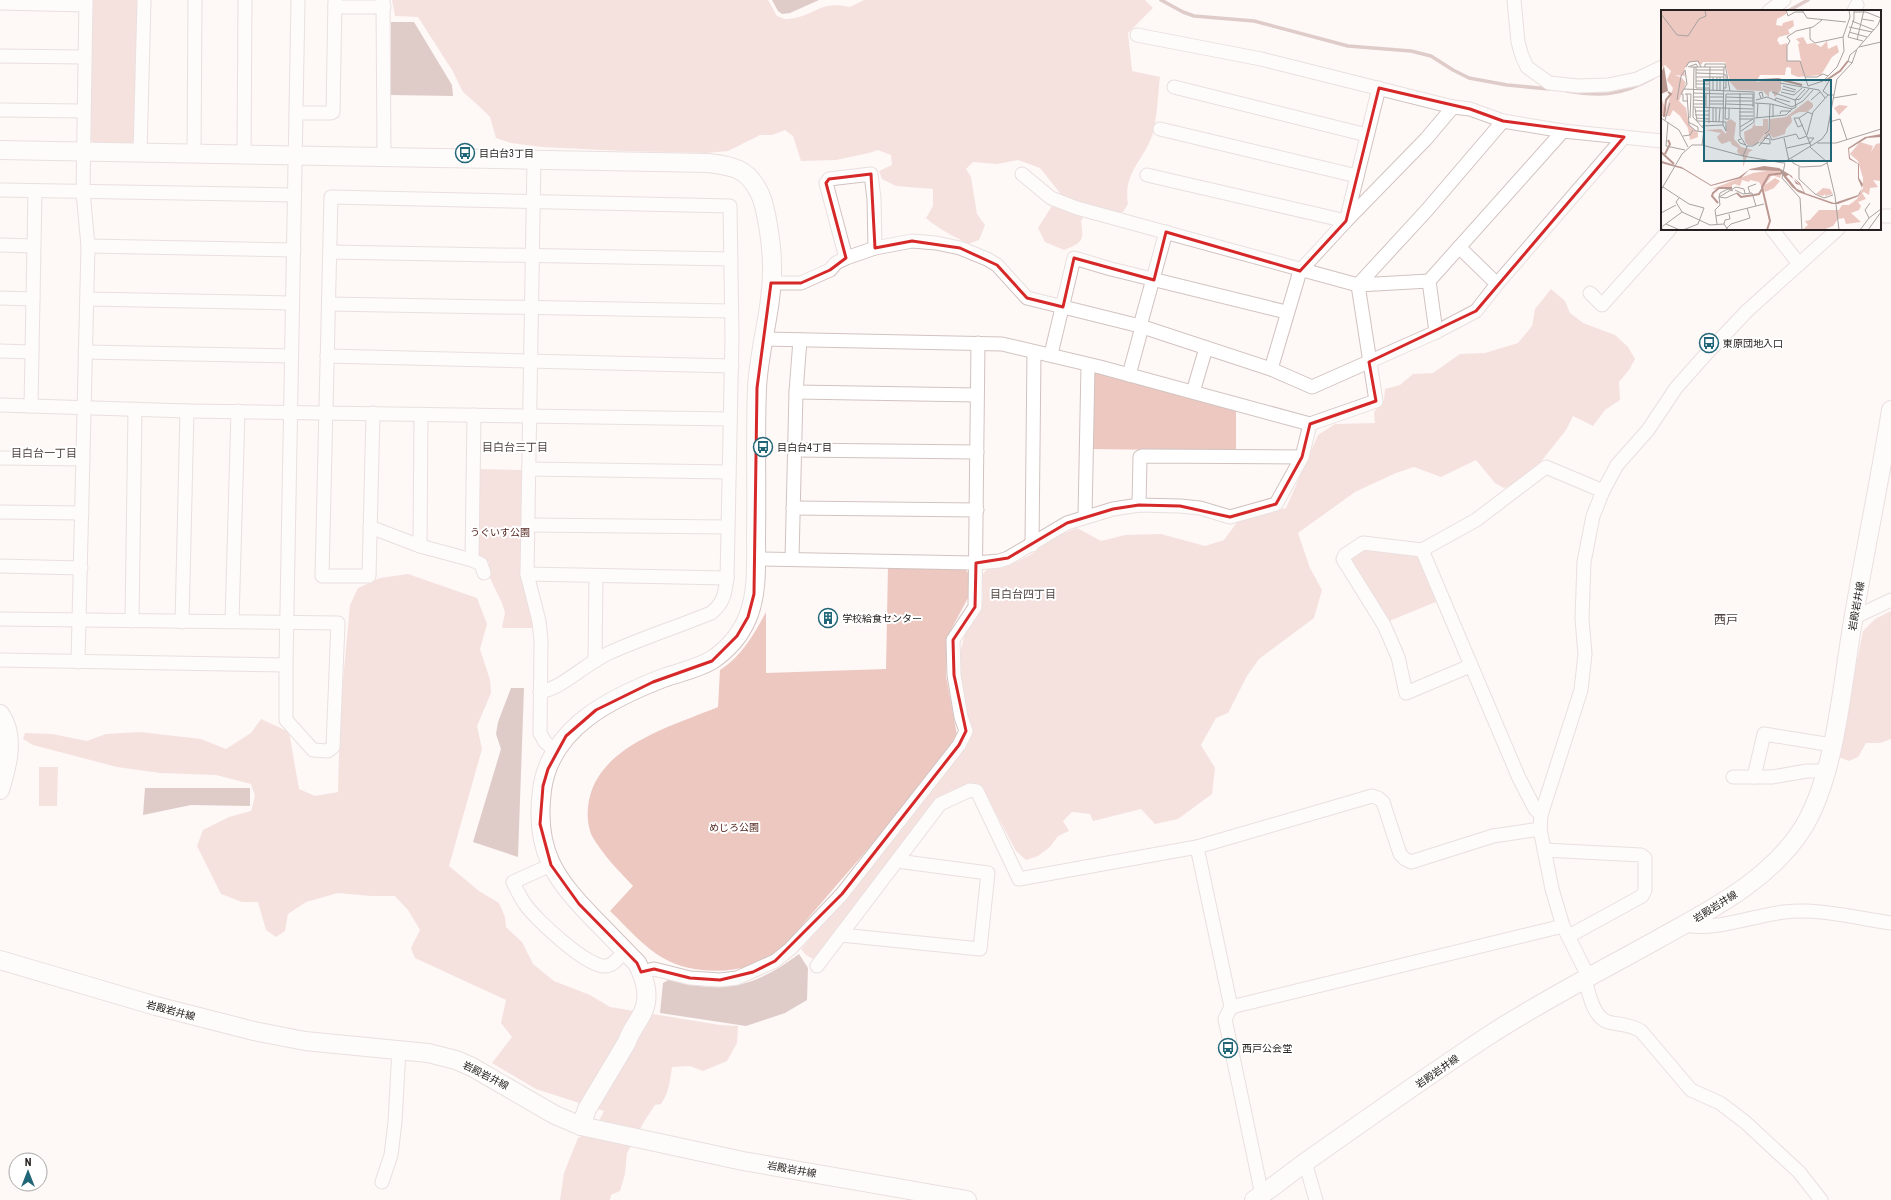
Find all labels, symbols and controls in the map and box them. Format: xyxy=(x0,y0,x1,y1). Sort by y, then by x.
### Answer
inset map xyxy=(1661,10,1881,230)
bus stop icon: 目白台3丁目 xyxy=(454,142,476,164)
place label: 目白台3丁目 xyxy=(479,148,534,159)
bus stop icon: 東原団地入口 xyxy=(1698,332,1720,354)
place label: 東原団地入口 xyxy=(1723,338,1783,349)
bus stop icon: 目白台4丁目 xyxy=(752,436,774,458)
district label: 目白台三丁目 xyxy=(482,441,548,454)
place label: 目白台4丁目 xyxy=(777,442,832,453)
district label: 目白台一丁目 xyxy=(11,447,77,460)
park label: うぐいす公園 xyxy=(470,527,530,538)
street label: 岩殿岩井線 xyxy=(1847,581,1866,632)
district label: 目白台四丁目 xyxy=(990,588,1056,601)
building icon: 学校給食センター xyxy=(817,607,839,629)
place label: 学校給食センター xyxy=(842,613,922,624)
district label: 西戸 xyxy=(1714,613,1738,627)
park label: めじろ公園 xyxy=(709,822,759,833)
street label: 岩殿岩井線 xyxy=(1691,889,1739,924)
street label: 岩殿岩井線 xyxy=(145,999,196,1022)
bus stop icon: 西戸公会堂 xyxy=(1217,1037,1239,1059)
place label: 西戸公会堂 xyxy=(1242,1043,1292,1054)
street label: 岩殿岩井線 xyxy=(1414,1053,1461,1090)
street label: 岩殿岩井線 xyxy=(461,1059,511,1092)
north arrow xyxy=(8,1152,48,1192)
text: N xyxy=(25,1156,32,1169)
street label: 岩殿岩井線 xyxy=(766,1160,817,1179)

